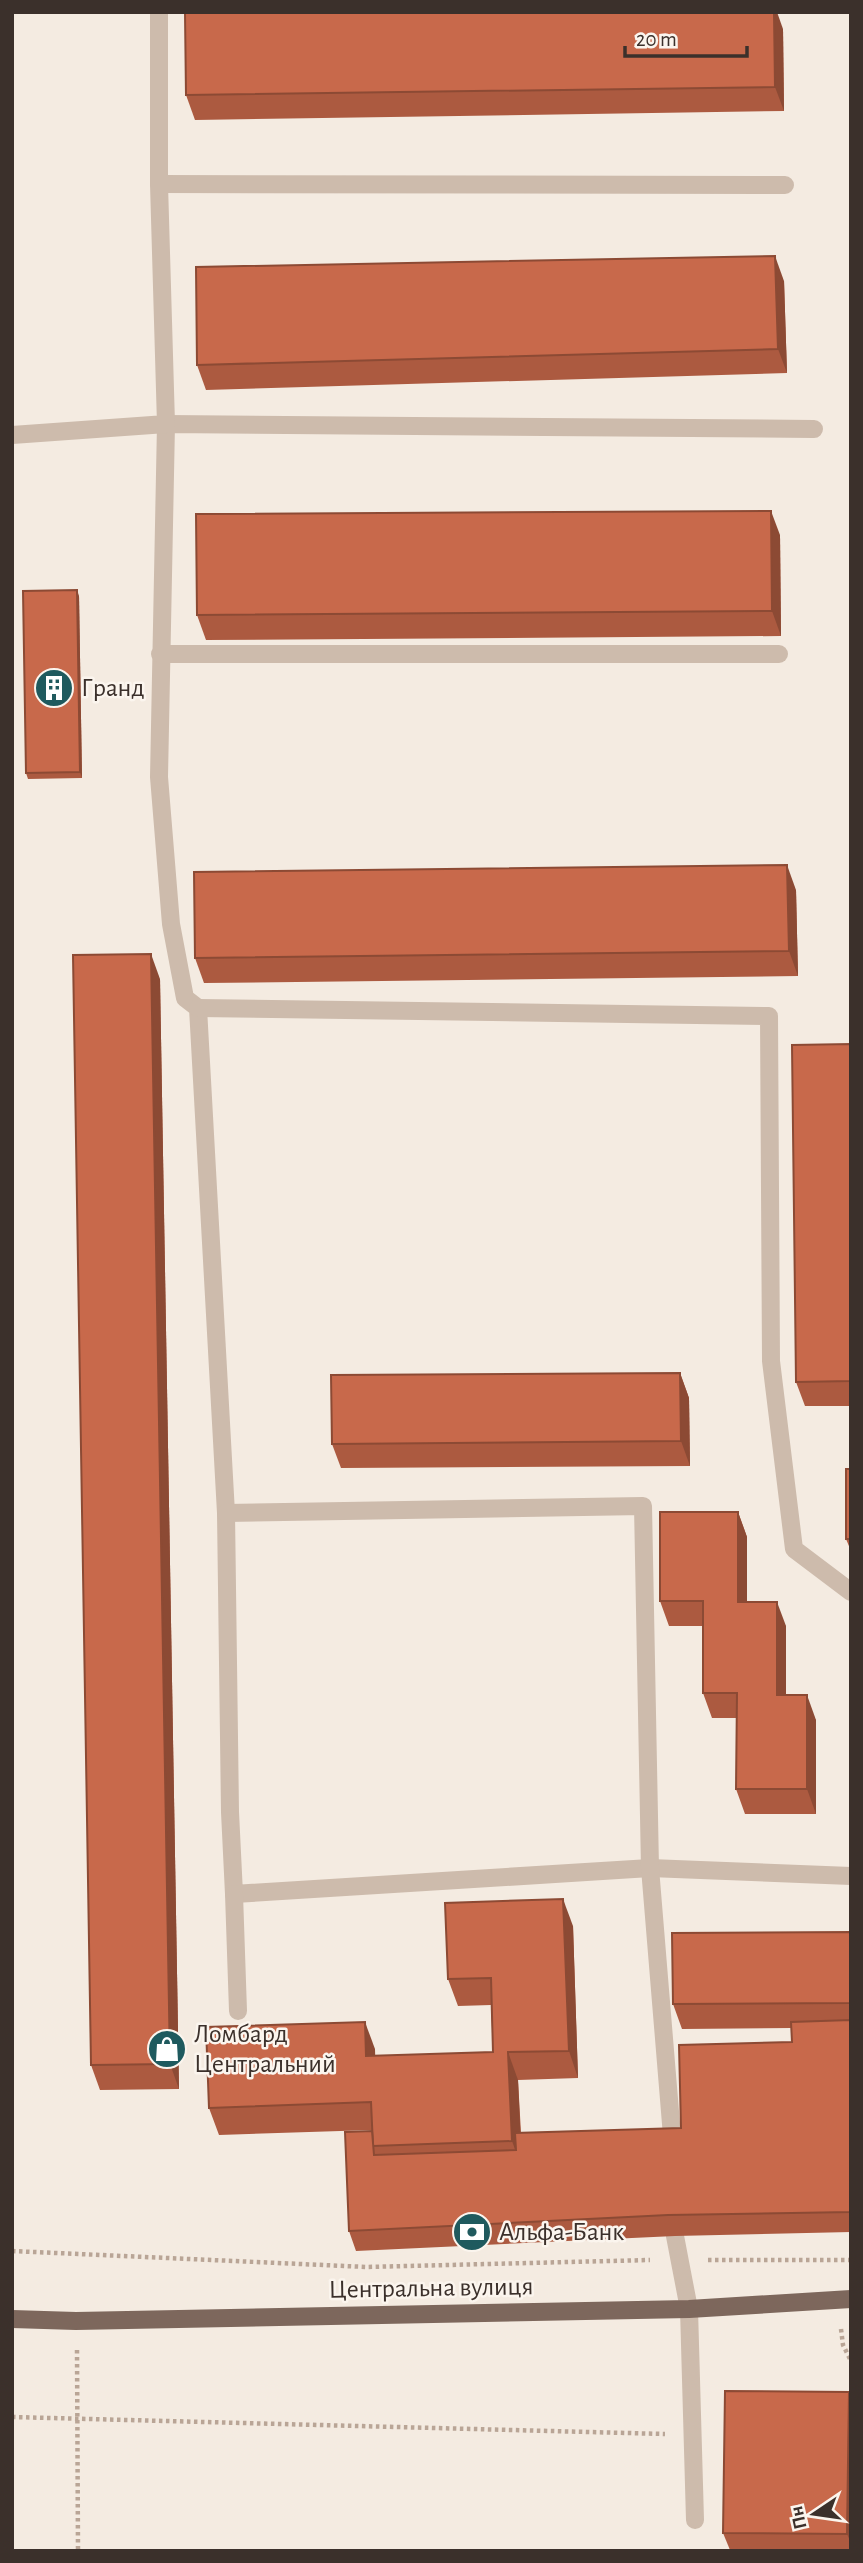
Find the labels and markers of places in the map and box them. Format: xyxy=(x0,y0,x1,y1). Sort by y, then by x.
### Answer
building icon: Гранд xyxy=(33,667,75,709)
place label: Гранд xyxy=(81,675,145,701)
place label: Ломбард Центральний xyxy=(194,2021,336,2077)
shop icon: Ломбард Центральний xyxy=(146,2028,188,2070)
bank icon: Альфа-Банк xyxy=(451,2211,493,2253)
place label: Альфа-Банк xyxy=(499,2219,624,2245)

